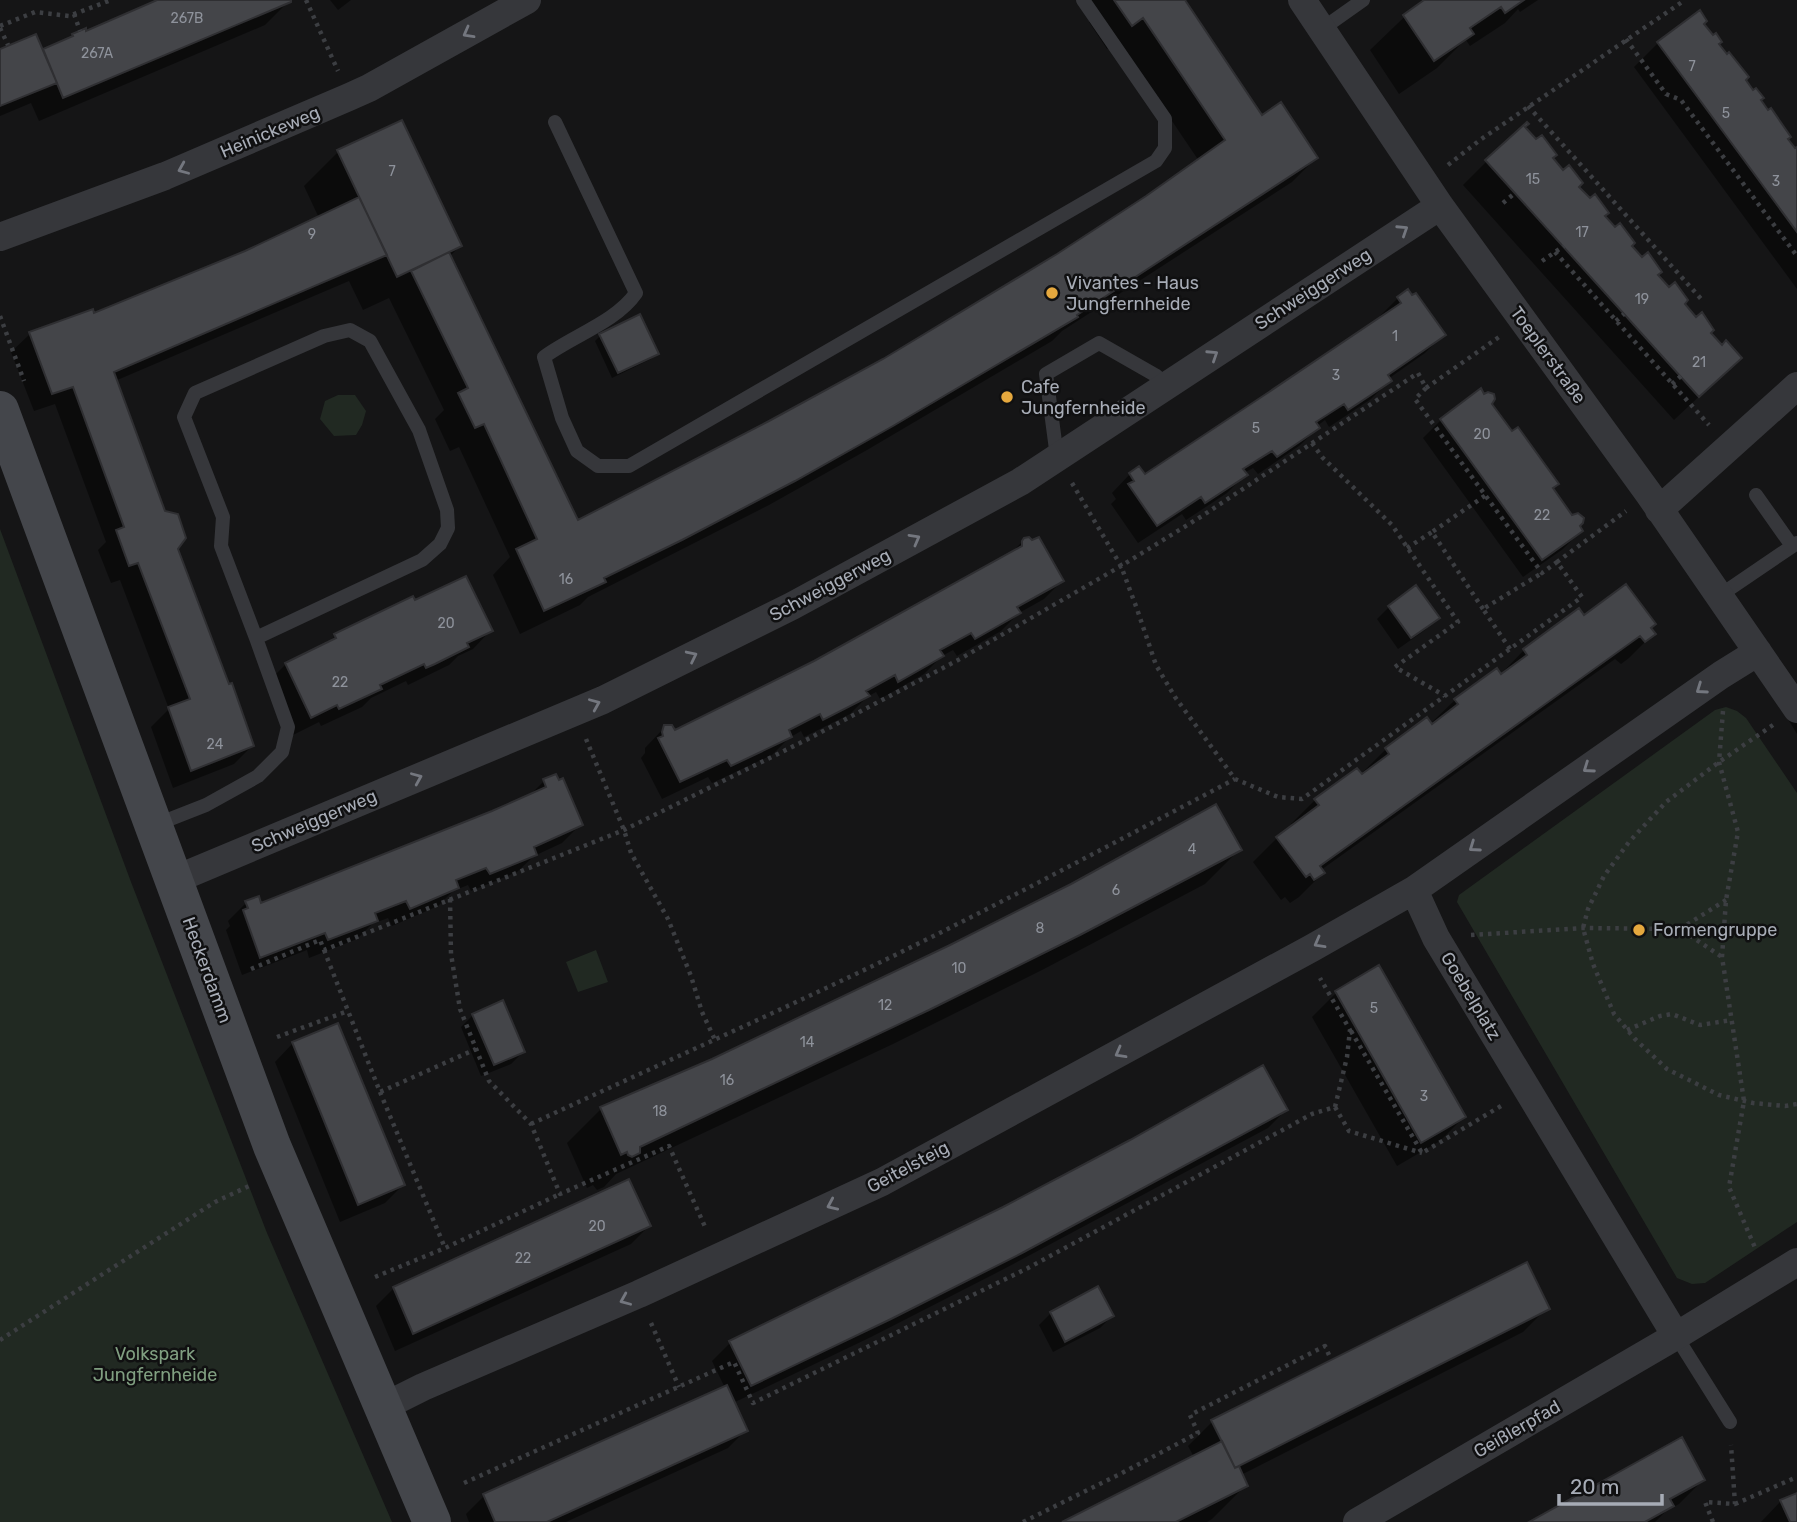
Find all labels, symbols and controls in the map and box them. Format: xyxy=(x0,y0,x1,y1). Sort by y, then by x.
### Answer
house number: 267B xyxy=(171,10,203,27)
one-way arrow xyxy=(462,25,475,38)
house number: 267A xyxy=(81,45,114,62)
house number: 7 xyxy=(1688,58,1696,75)
street label: Heinickeweg xyxy=(217,101,323,163)
house number: 5 xyxy=(1722,105,1730,122)
one-way arrow xyxy=(177,160,189,174)
house number: 7 xyxy=(388,163,396,180)
house number: 15 xyxy=(1526,171,1540,188)
house number: 3 xyxy=(1772,173,1780,190)
house number: 17 xyxy=(1575,224,1589,241)
house number: 9 xyxy=(308,226,316,243)
one-way arrow xyxy=(1395,226,1408,238)
street label: Schweiggerweg xyxy=(1251,243,1375,335)
place label: Vivantes - Haus Jungfernheide xyxy=(1066,272,1199,315)
marker: Vivantes - Haus Jungfernheide xyxy=(1044,285,1060,301)
house number: 19 xyxy=(1635,291,1649,308)
street label: Toeplerstraße xyxy=(1505,302,1591,408)
house number: 1 xyxy=(1392,328,1398,345)
one-way arrow xyxy=(1205,350,1218,363)
house number: 21 xyxy=(1692,354,1706,371)
house number: 3 xyxy=(1332,367,1340,384)
place label: Cafe Jungfernheide xyxy=(1021,376,1146,419)
marker: Cafe Jungfernheide xyxy=(999,389,1015,405)
house number: 5 xyxy=(1252,420,1260,437)
house number: 20 xyxy=(1473,426,1491,443)
house number: 22 xyxy=(1534,507,1550,524)
one-way arrow xyxy=(908,534,920,547)
street label: Schweiggerweg xyxy=(766,544,894,626)
house number: 16 xyxy=(559,571,573,588)
house number: 20 xyxy=(437,615,455,632)
one-way arrow xyxy=(685,651,697,665)
house number: 22 xyxy=(332,674,348,691)
one-way arrow xyxy=(1696,681,1709,693)
one-way arrow xyxy=(588,698,600,712)
house number: 24 xyxy=(207,736,224,753)
one-way arrow xyxy=(1583,760,1596,772)
one-way arrow xyxy=(410,772,423,786)
street label: Schweiggerweg xyxy=(248,785,380,857)
one-way arrow xyxy=(1469,839,1482,852)
house number: 4 xyxy=(1188,841,1197,858)
house number: 6 xyxy=(1112,882,1120,899)
street label: Heckerdamm xyxy=(178,914,236,1026)
place label: Formengruppe xyxy=(1653,919,1777,941)
house number: 8 xyxy=(1036,920,1045,937)
marker: Formengruppe xyxy=(1631,922,1647,938)
one-way arrow xyxy=(1314,935,1327,948)
street label: Goebelplatz xyxy=(1436,948,1506,1044)
house number: 10 xyxy=(952,960,967,977)
house number: 12 xyxy=(878,997,892,1014)
house number: 5 xyxy=(1370,1000,1378,1017)
house number: 14 xyxy=(800,1034,815,1051)
one-way arrow xyxy=(1114,1044,1127,1058)
house number: 16 xyxy=(720,1072,734,1089)
house number: 3 xyxy=(1420,1088,1428,1105)
house number: 18 xyxy=(653,1103,668,1120)
street label: Geitelsteig xyxy=(863,1136,953,1198)
one-way arrow xyxy=(827,1197,839,1211)
house number: 20 xyxy=(588,1218,606,1235)
house number: 22 xyxy=(515,1250,531,1267)
one-way arrow xyxy=(620,1292,633,1306)
park label: Volkspark Jungfernheide xyxy=(93,1343,217,1386)
street label: Geißlerpfad xyxy=(1470,1395,1564,1463)
scale bar xyxy=(1559,1462,1662,1506)
text: 20 m xyxy=(1570,1474,1619,1499)

